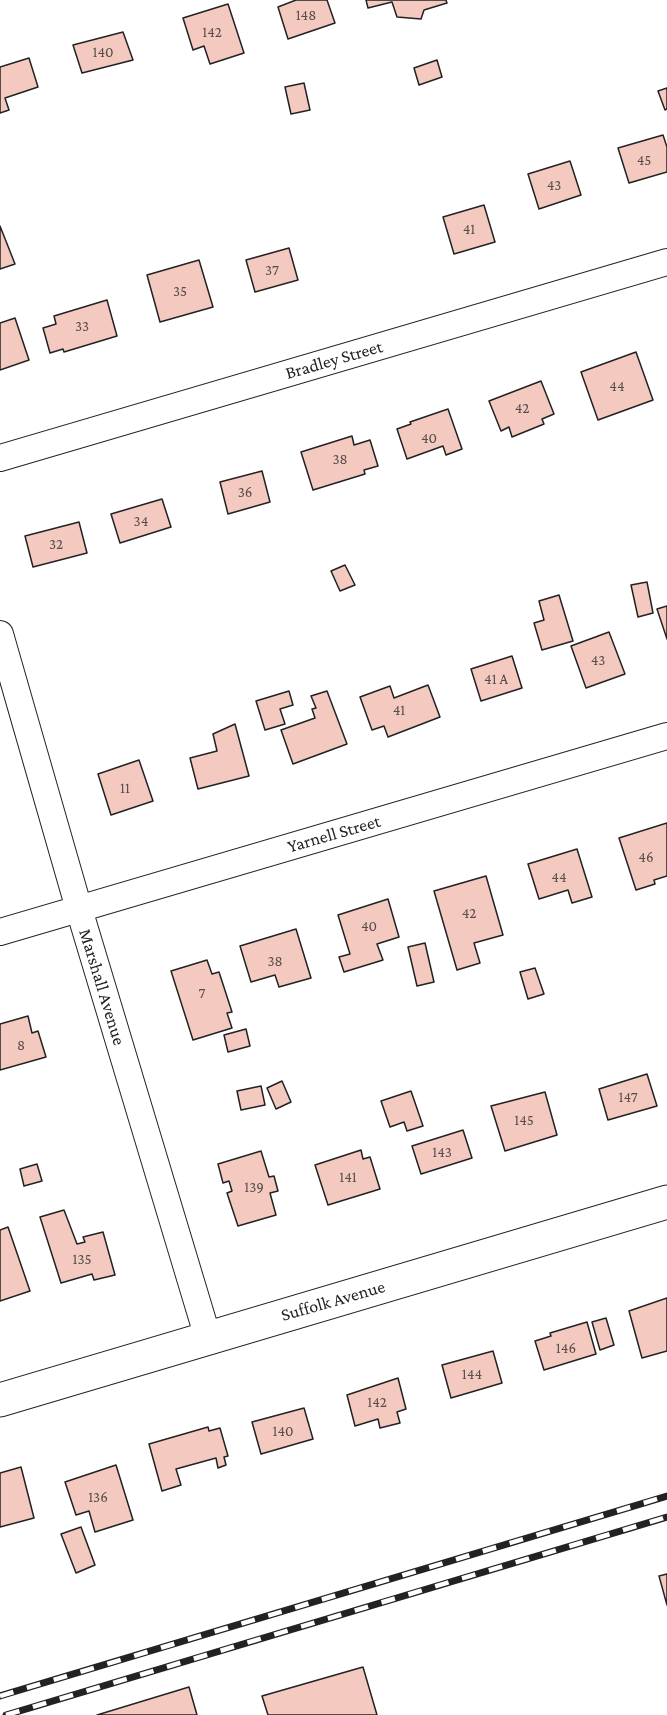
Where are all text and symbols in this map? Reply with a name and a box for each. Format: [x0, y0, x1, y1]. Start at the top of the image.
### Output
house number: 148 [296, 6, 316, 24]
house number: 142 [202, 23, 222, 41]
house number: 140 [92, 43, 114, 61]
house number: 45 [637, 151, 651, 169]
house number: 43 [547, 176, 561, 194]
house number: 41 [463, 220, 475, 238]
house number: 37 [265, 261, 279, 279]
house number: 35 [173, 282, 187, 300]
house number: 33 [75, 317, 89, 335]
street label: Bradley Street [283, 336, 385, 384]
house number: 44 [609, 377, 625, 395]
house number: 42 [515, 399, 529, 417]
house number: 40 [421, 429, 437, 447]
house number: 38 [332, 450, 348, 468]
house number: 36 [238, 483, 252, 501]
house number: 34 [134, 512, 148, 530]
house number: 32 [49, 535, 63, 553]
house number: 43 [591, 651, 605, 669]
house number: 41 A [484, 670, 508, 688]
house number: 41 [393, 701, 405, 719]
house number: 11 [120, 779, 130, 797]
street label: Yarnell Street [285, 810, 383, 858]
house number: 46 [638, 848, 654, 866]
house number: 44 [551, 868, 567, 886]
house number: 42 [462, 904, 476, 922]
house number: 40 [361, 917, 377, 935]
street label: Marshall Avenue [74, 926, 130, 1048]
house number: 38 [267, 952, 283, 970]
house number: 7 [199, 984, 205, 1002]
house number: 8 [17, 1036, 25, 1054]
house number: 147 [618, 1088, 638, 1106]
house number: 145 [514, 1111, 534, 1129]
house number: 143 [432, 1143, 452, 1161]
house number: 141 [339, 1168, 357, 1186]
house number: 139 [244, 1178, 264, 1196]
house number: 135 [72, 1250, 92, 1268]
street label: Suffolk Avenue [279, 1276, 387, 1326]
house number: 146 [556, 1339, 576, 1357]
house number: 144 [462, 1365, 482, 1383]
house number: 142 [367, 1393, 387, 1411]
house number: 140 [272, 1422, 294, 1440]
house number: 136 [88, 1488, 108, 1506]

